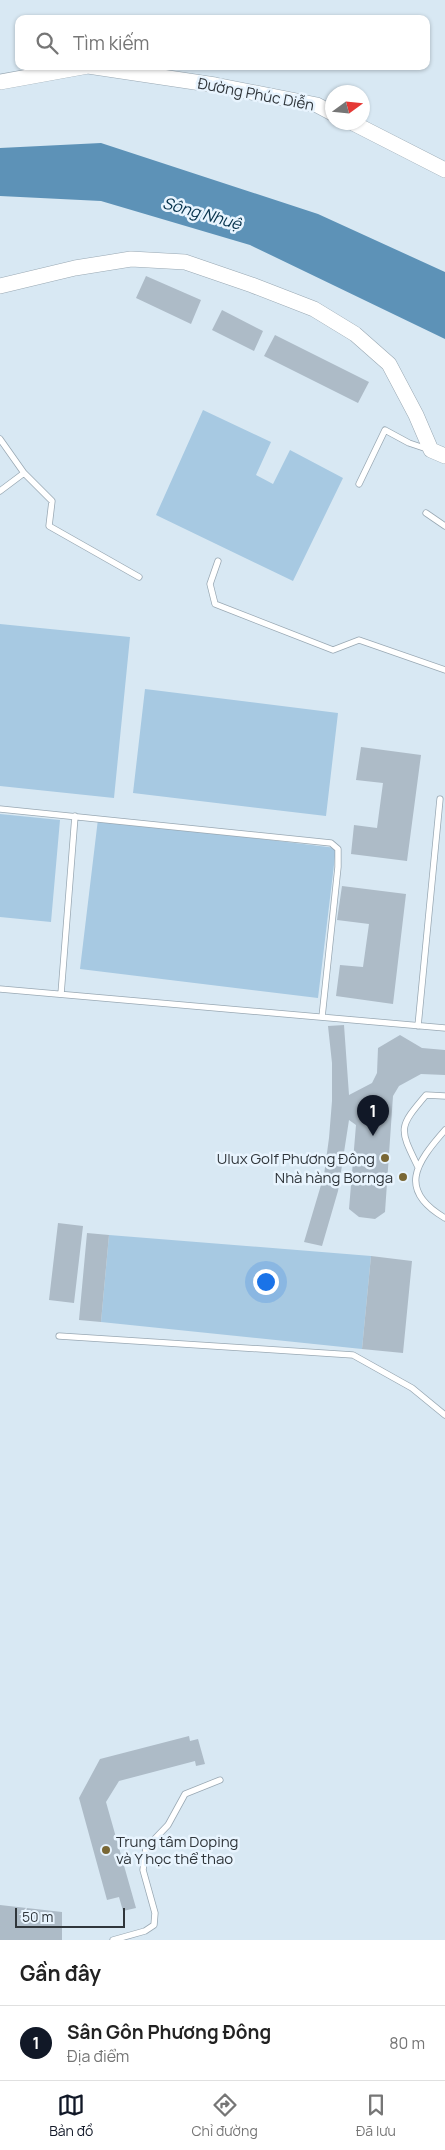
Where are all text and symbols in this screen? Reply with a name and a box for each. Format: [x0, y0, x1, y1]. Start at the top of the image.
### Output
search box [15, 15, 430, 70]
icon: search [33, 29, 61, 57]
text: Tìm kiếm [73, 30, 149, 56]
street label: Đường Phúc Diễn [196, 72, 316, 116]
north arrow [325, 85, 370, 130]
water label: Sông Nhuệ [160, 191, 245, 235]
pin: 1 [357, 1095, 389, 1136]
place label: Ulux Golf Phương Đông [217, 1148, 375, 1169]
marker: Ulux Golf Phương Đông [379, 1152, 391, 1164]
place label: Nhà hàng Bornga [275, 1167, 393, 1188]
marker: Nhà hàng Bornga [397, 1171, 409, 1183]
your location [253, 1269, 279, 1295]
place label: Trung tâm Doping và Y học thể thao [116, 1831, 238, 1869]
marker: Trung tâm Doping và Y học thể thao [100, 1844, 112, 1856]
scale bar [15, 1905, 125, 1928]
text: 50 m [22, 1907, 53, 1926]
text: Gần đây [20, 1959, 101, 1987]
text: Sân Gôn Phương Đông [67, 2019, 271, 2045]
text: 1 [32, 2032, 40, 2054]
text: 80 m [389, 2032, 425, 2054]
text: Địa điểm [67, 2045, 129, 2067]
tab: Bản đồ [49, 2091, 93, 2140]
tab: Chỉ đường [192, 2091, 258, 2140]
tab: Đã lưu [356, 2091, 396, 2140]

